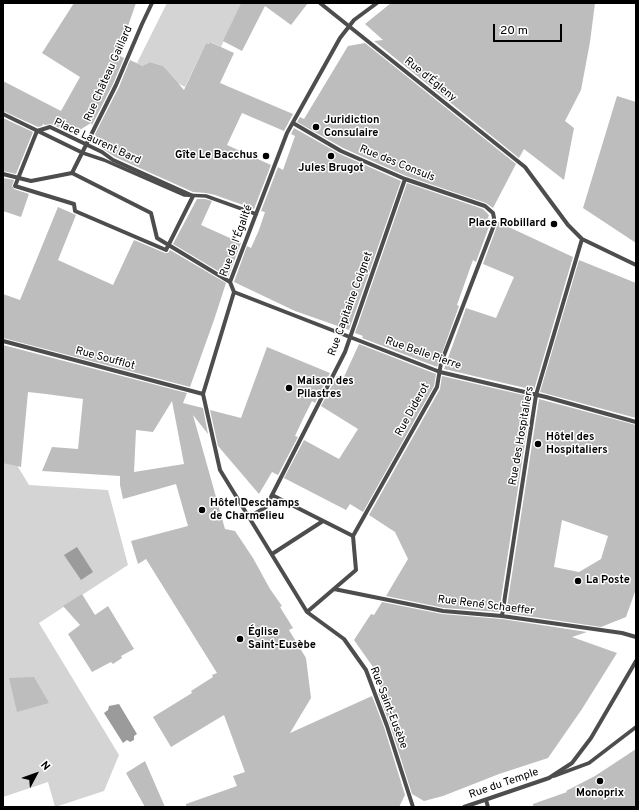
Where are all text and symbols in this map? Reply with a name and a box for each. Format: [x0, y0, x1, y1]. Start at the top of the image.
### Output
scale bar [495, 16, 564, 42]
text: 20 m [500, 23, 528, 39]
street label: Rue Château Gaillard [82, 24, 136, 124]
street label: Rue d'Égleny [401, 55, 459, 105]
place label: Juridiction Consulaire [324, 114, 380, 140]
street label: Place Laurent Bard [51, 116, 143, 168]
marker: Juridiction Consulaire [311, 122, 321, 132]
street label: Rue des Consuls [357, 143, 437, 185]
place label: Gîte Le Bacchus [175, 149, 258, 163]
marker: Gîte Le Bacchus [261, 151, 271, 161]
marker: Jules Brugot [326, 151, 336, 161]
place label: Jules Brugot [298, 162, 364, 176]
street label: Rue de l'Égalité [218, 203, 256, 279]
place label: Place Robillard [469, 217, 546, 231]
marker: Place Robillard [549, 219, 559, 229]
street label: Rue Capitaine Coignet [326, 250, 376, 358]
street label: Rue Belle Pierre [383, 335, 463, 373]
street label: Rue Soufflot [74, 345, 136, 373]
place label: Maison des Pilastres [297, 375, 354, 401]
street label: Rue Diderot [393, 381, 433, 439]
marker: Maison des Pilastres [284, 383, 294, 393]
street label: Rue des Hospitaliers [507, 385, 537, 487]
place label: Hôtel des Hospitaliers [546, 431, 608, 457]
marker: Hôtel des Hospitaliers [533, 439, 543, 449]
place label: Hôtel Deschamps de Charmelieu [210, 497, 300, 523]
marker: Hôtel Deschamps de Charmelieu [197, 505, 207, 515]
place label: La Poste [586, 574, 630, 588]
marker: La Poste [573, 576, 583, 586]
street label: Rue René Schaeffer [437, 594, 535, 618]
place label: Église Saint-Eusèbe [248, 626, 316, 652]
marker: Église Saint-Eusèbe [235, 634, 245, 644]
street label: Rue Saint-Eusèbe [366, 665, 410, 751]
north arrow [16, 754, 56, 794]
text: N [37, 759, 53, 774]
street label: Rue du Temple [467, 766, 541, 802]
marker: Monoprix [595, 776, 605, 786]
place label: Monoprix [576, 787, 624, 801]

